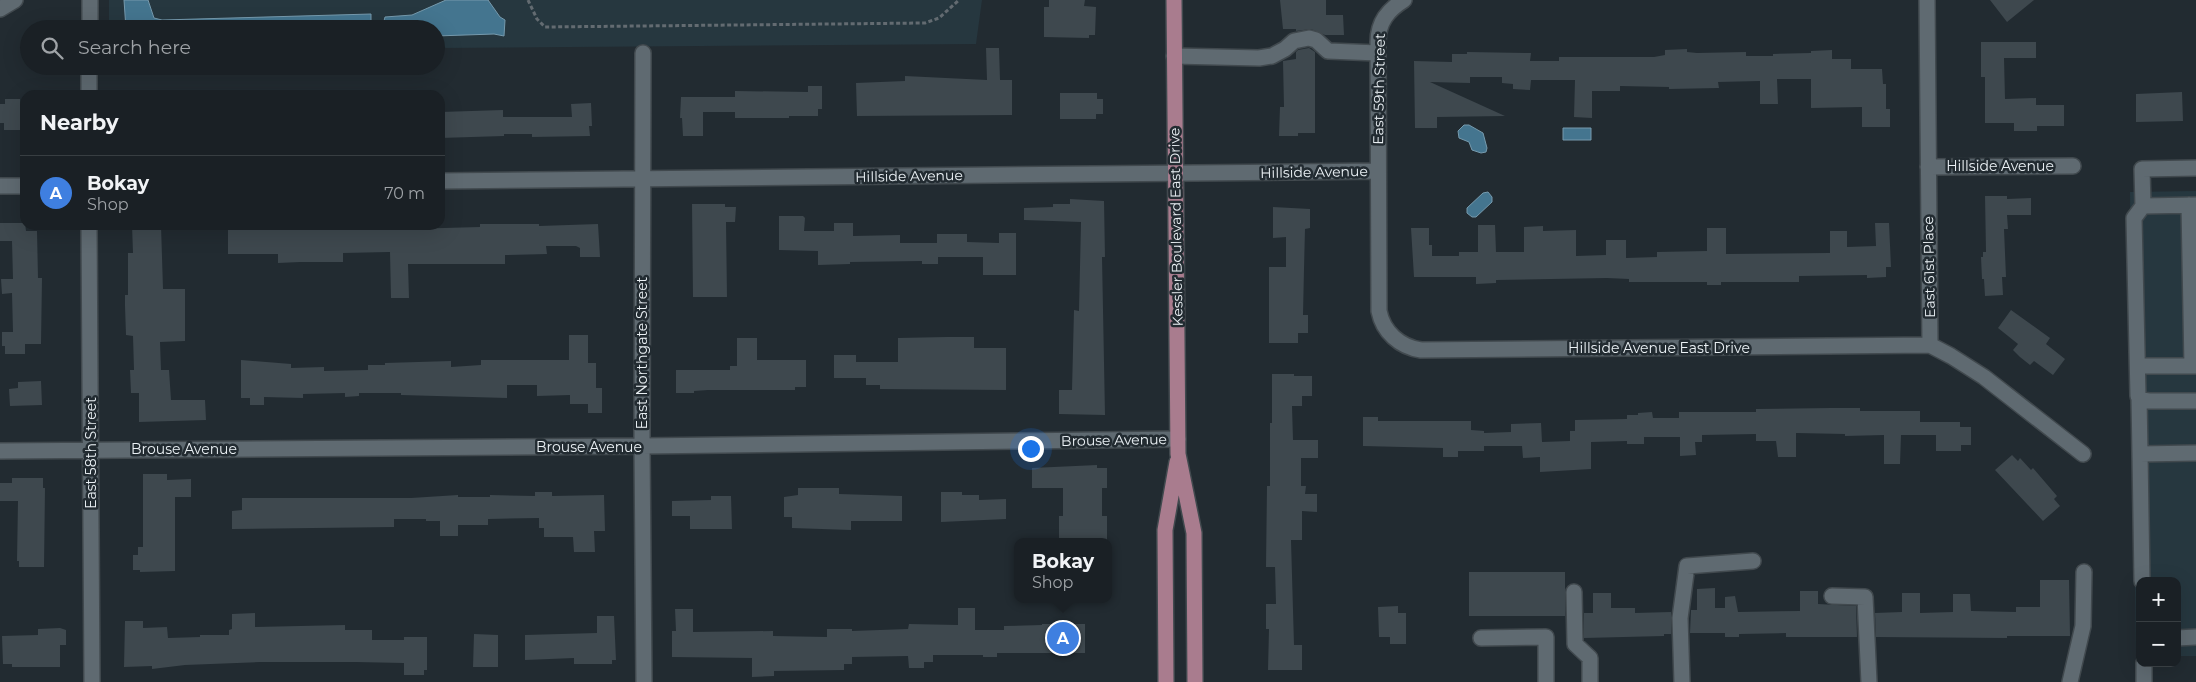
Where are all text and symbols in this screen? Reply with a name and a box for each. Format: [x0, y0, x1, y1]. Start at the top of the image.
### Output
search box [20, 20, 445, 75]
street label: East 59th Street [1369, 33, 1389, 145]
icon: search [38, 34, 66, 62]
text: Search here [78, 36, 191, 59]
text: Nearby [40, 110, 119, 135]
street label: Kessler Boulevard East Drive [1165, 128, 1187, 326]
street label: Hillside Avenue [1946, 157, 2054, 175]
street label: Hillside Avenue [1260, 162, 1368, 182]
street label: Hillside Avenue [855, 166, 963, 186]
text: Bokay [87, 172, 149, 195]
text: A [50, 184, 62, 203]
text: 70 m [384, 184, 425, 203]
text: Shop [87, 195, 129, 214]
street label: East 61st Place [1919, 216, 1939, 318]
street label: East Northgate Street [633, 276, 651, 429]
street label: Hillside Avenue East Drive [1568, 339, 1750, 357]
street label: East 58th Street [82, 397, 100, 509]
street label: Brouse Avenue [1061, 430, 1167, 450]
your location [1018, 436, 1044, 462]
street label: Brouse Avenue [536, 438, 642, 456]
street label: Brouse Avenue [131, 440, 237, 458]
popup [1014, 538, 1112, 603]
text: Bokay [1032, 550, 1094, 573]
text: Shop [1032, 573, 1073, 592]
map controls [2136, 577, 2181, 667]
button: + [2136, 577, 2181, 622]
pin: A [1047, 619, 1079, 657]
button: − [2136, 622, 2181, 667]

